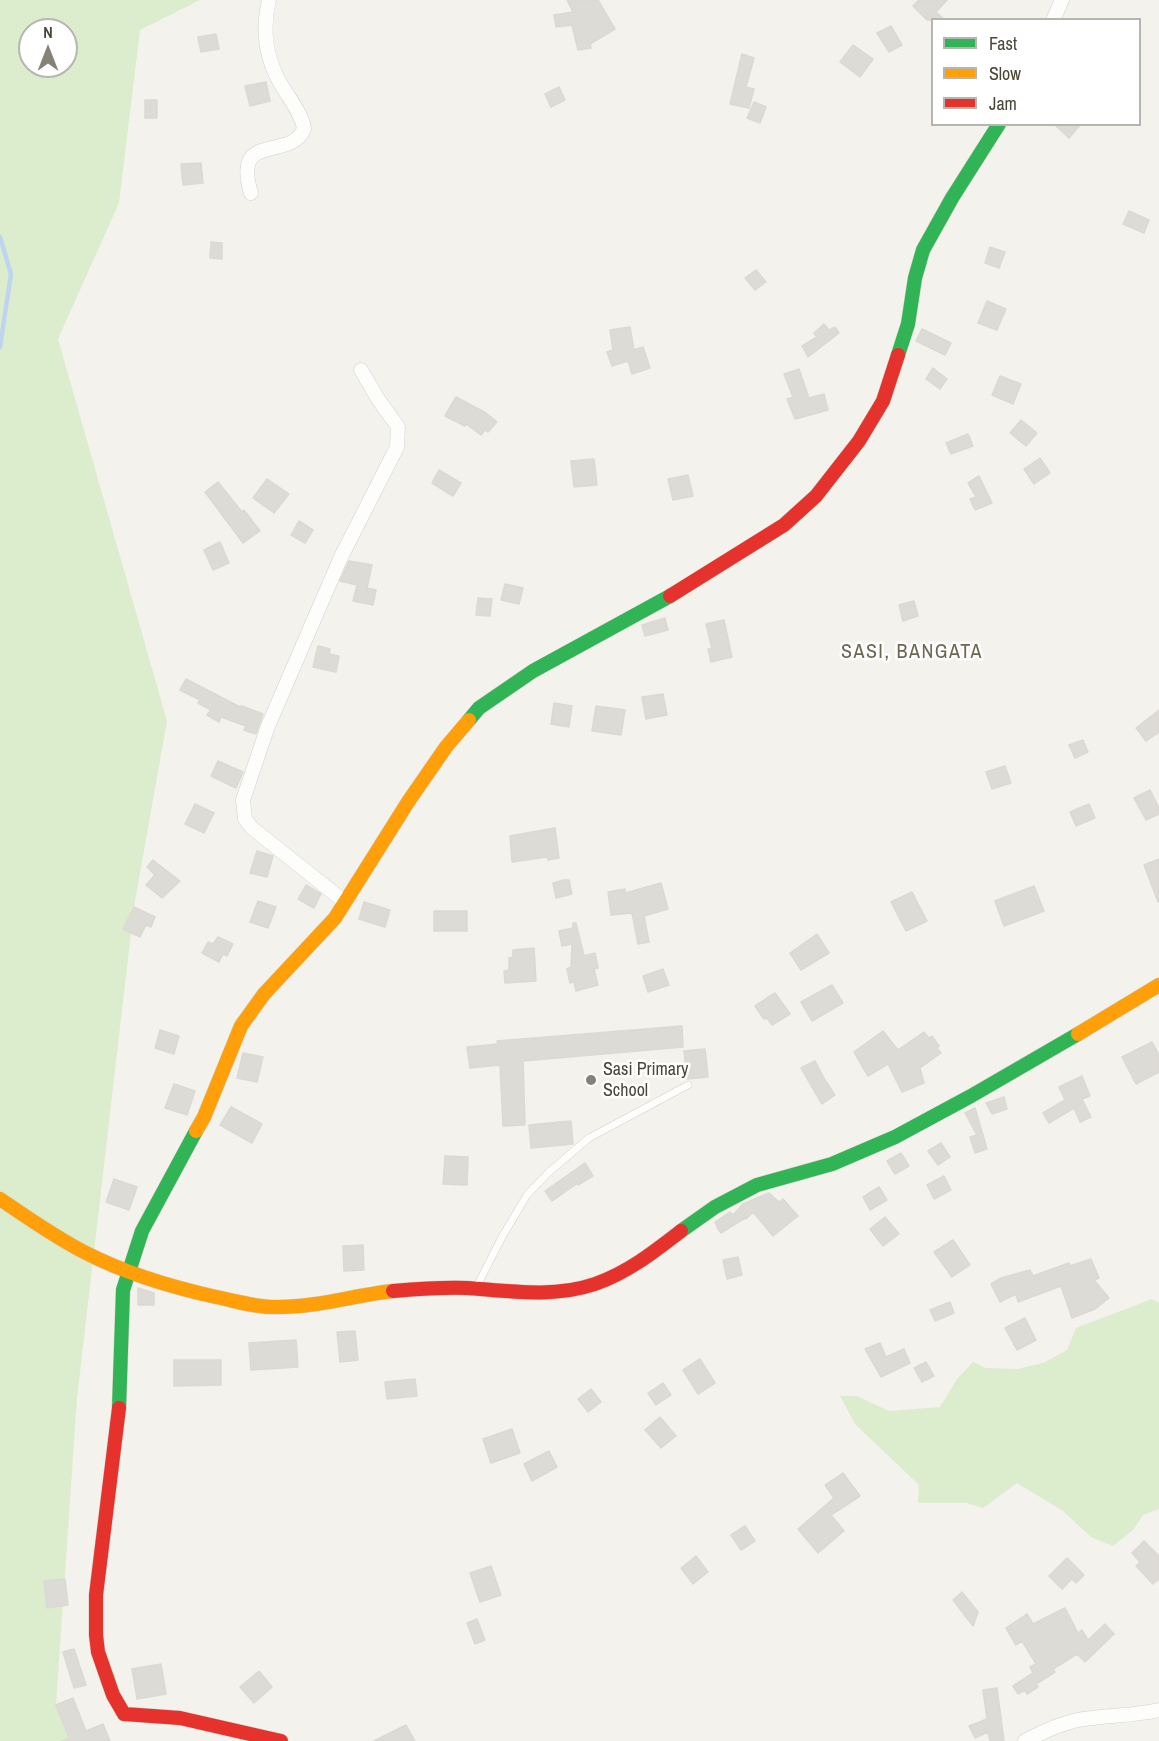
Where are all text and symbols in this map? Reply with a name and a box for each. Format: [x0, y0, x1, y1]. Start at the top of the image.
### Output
north arrow [18, 18, 78, 78]
legend [931, 18, 1141, 126]
text: N [43, 21, 53, 43]
text: Fast [989, 31, 1017, 56]
text: Slow [989, 61, 1021, 86]
text: Jam [989, 91, 1017, 116]
district label: SASI, BANGATA [841, 641, 983, 665]
place label: Sasi Primary School [603, 1059, 688, 1102]
marker: Sasi Primary School [584, 1073, 598, 1087]

